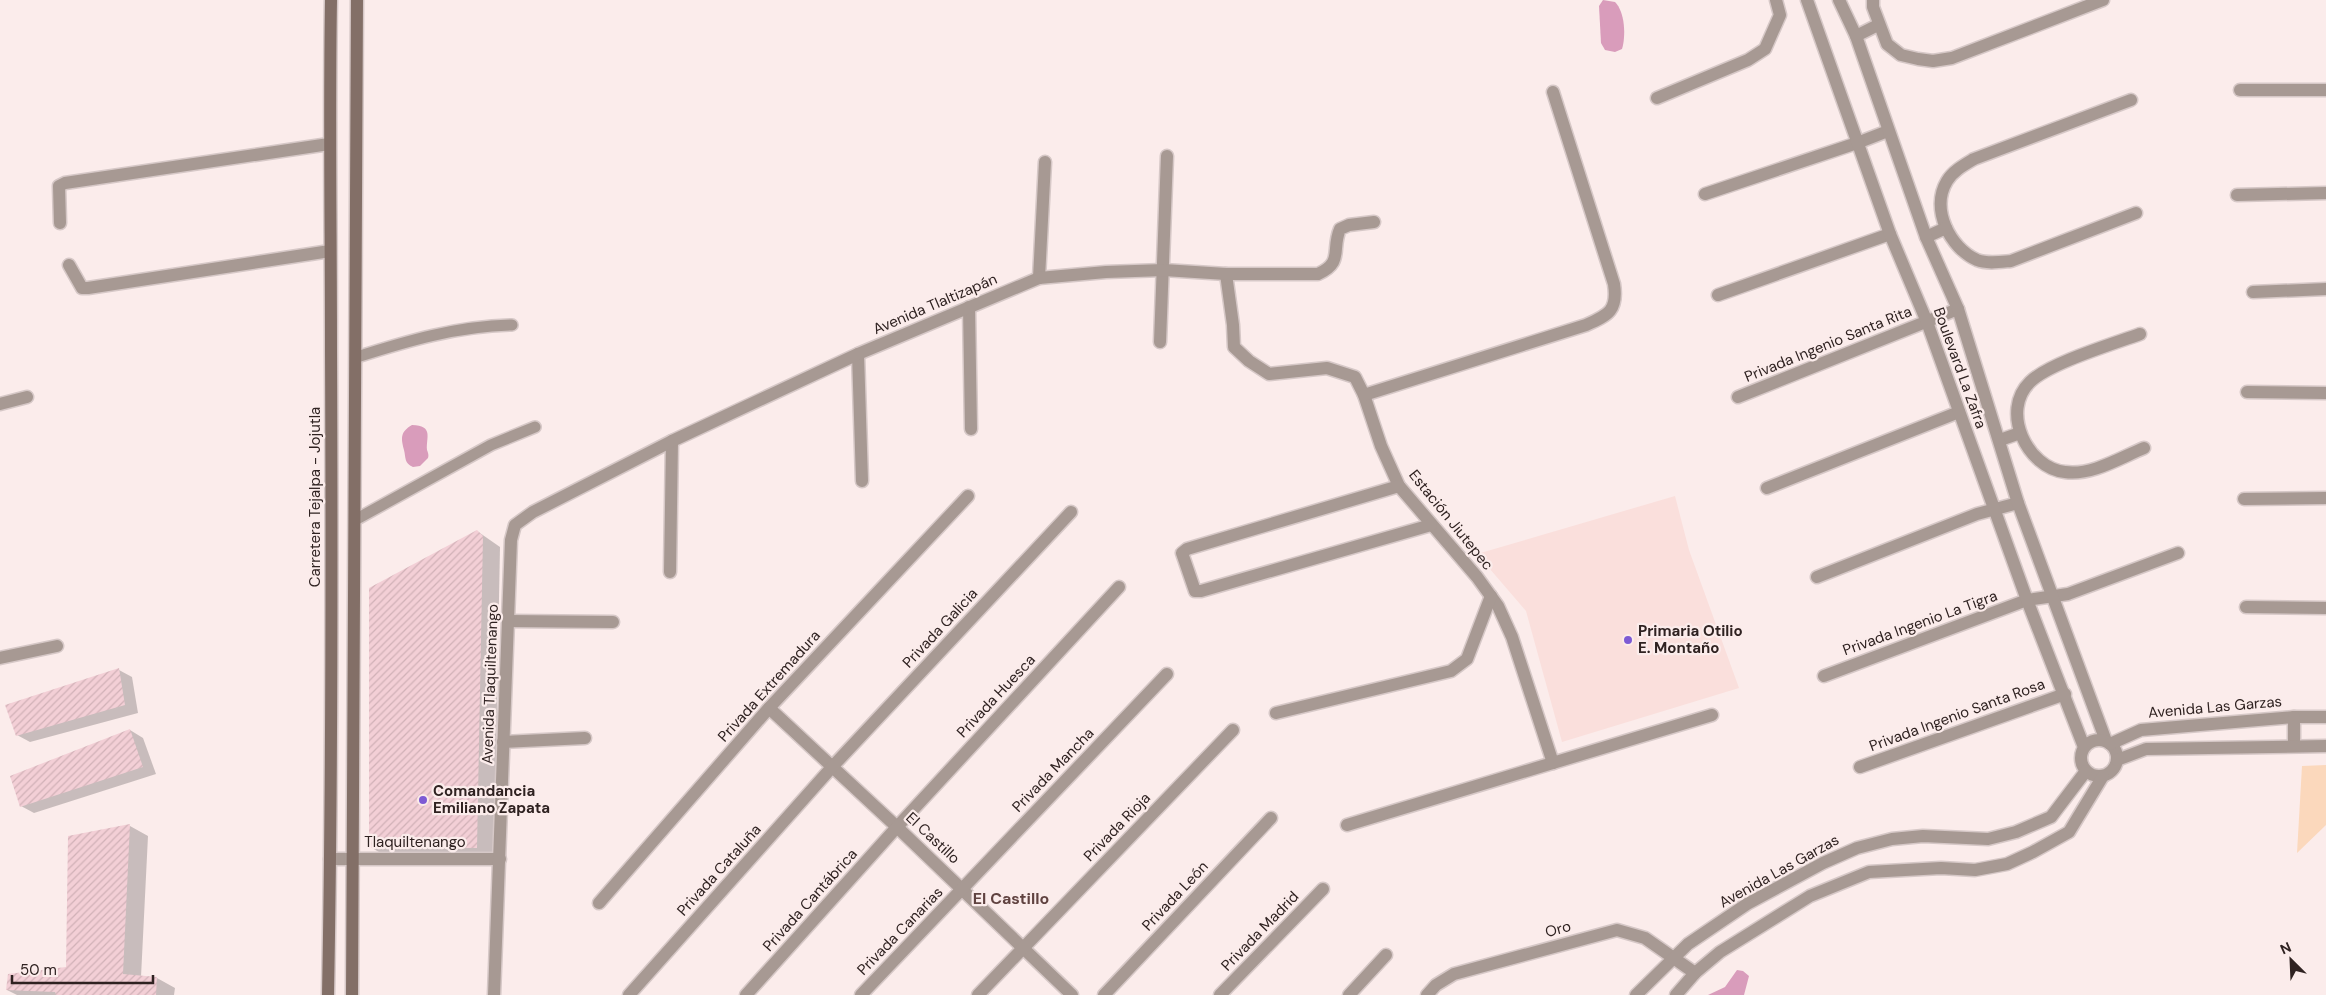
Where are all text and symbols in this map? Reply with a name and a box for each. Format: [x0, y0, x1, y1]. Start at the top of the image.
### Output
street label: Avenida Tlaltizapán [870, 269, 1000, 339]
street label: Privada Ingenio Santa Rita [1741, 301, 1915, 387]
street label: Boulevard La Zafra [1929, 305, 1991, 431]
street label: Carretera Tejalpa - Jojutla [305, 407, 325, 587]
street label: Estación Jiutepec [1404, 466, 1498, 574]
street label: Privada Galicia [898, 584, 982, 672]
street label: Privada Ingenio La Tigra [1840, 586, 2000, 660]
street label: Avenida Tlaquiltenango [477, 603, 503, 765]
place label: Primaria Otilio E. Montaño [1638, 621, 1743, 658]
street label: Privada Extremadura [713, 626, 825, 746]
marker: Primaria Otilio E. Montaño [1622, 634, 1634, 646]
street label: Privada Huesca [952, 650, 1040, 742]
street label: Privada Ingenio Santa Rosa [1866, 674, 2048, 756]
street label: Avenida Las Garzas [2147, 691, 2283, 723]
street label: Privada Mancha [1008, 724, 1098, 816]
place label: Comandancia Emiliano Zapata [433, 781, 550, 818]
street label: Privada Rioja [1079, 788, 1155, 866]
marker: Comandancia Emiliano Zapata [417, 794, 429, 806]
street label: El Castillo [902, 808, 964, 868]
street label: Privada Cataluña [673, 820, 765, 920]
street label: Avenida Las Garzas [1715, 830, 1843, 912]
street label: Tlaquiltenango [364, 832, 466, 852]
street label: Privada Cantábrica [758, 844, 862, 956]
street label: Privada León [1137, 857, 1213, 935]
street label: Privada Canarias [853, 882, 947, 980]
street label: Privada Madrid [1217, 887, 1303, 975]
district label: El Castillo [973, 888, 1049, 909]
street label: Oro [1543, 916, 1573, 942]
north arrow [2266, 935, 2316, 985]
text: N [2277, 938, 2294, 958]
scale bar [12, 952, 154, 984]
text: 50 m [20, 960, 57, 980]

